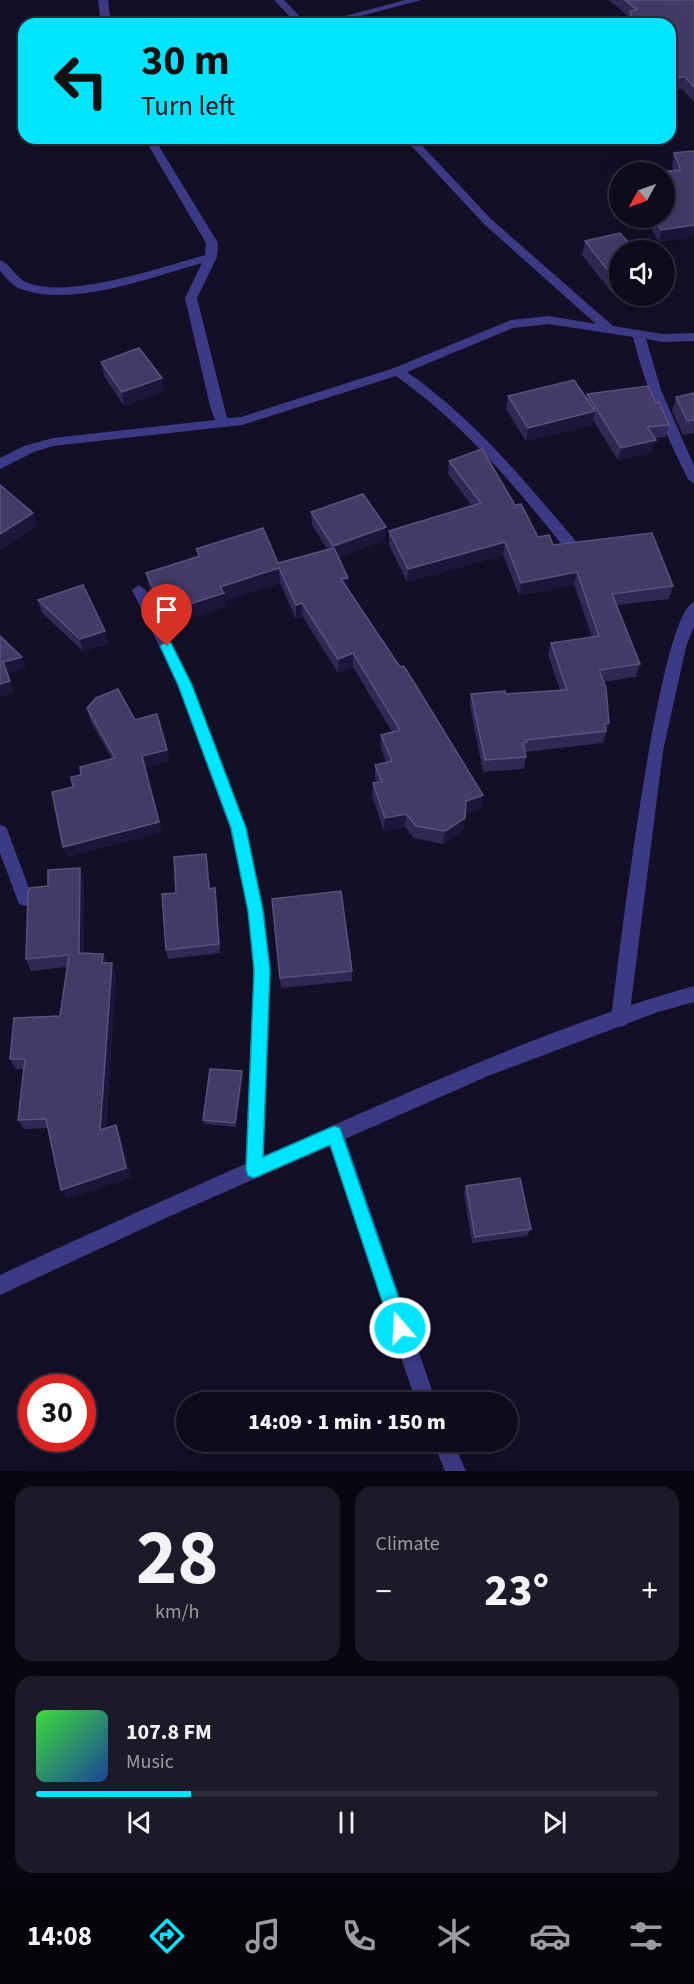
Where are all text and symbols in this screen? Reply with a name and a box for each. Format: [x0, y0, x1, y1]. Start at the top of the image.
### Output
text: 30 m [141, 31, 230, 91]
icon: left [42, 42, 120, 120]
text: Turn left [141, 87, 235, 126]
north arrow [609, 162, 675, 228]
map controls [609, 162, 675, 306]
button: sound [609, 240, 675, 306]
pin [141, 584, 192, 646]
icon: arrive [150, 593, 183, 626]
position arrow [368, 1296, 432, 1360]
speed limit sign: 30 [18, 1374, 96, 1452]
text: 14:09 · 1 min · 150 m [248, 1406, 446, 1438]
text: 28 [136, 1503, 218, 1614]
text: Climate [376, 1530, 440, 1558]
text: 23° [484, 1559, 549, 1623]
text: − [376, 1568, 392, 1615]
text: + [642, 1568, 658, 1615]
text: km/h [155, 1598, 199, 1626]
text: 107.8 FM [126, 1716, 212, 1748]
text: Music [126, 1748, 174, 1776]
icon: previous [123, 1806, 156, 1839]
icon: pause [330, 1806, 363, 1839]
icon: next [538, 1806, 571, 1839]
icon: directions [146, 1915, 188, 1957]
icon: music [242, 1915, 284, 1957]
icon: phone [338, 1915, 380, 1957]
icon: climate [433, 1915, 475, 1957]
icon: car [529, 1915, 571, 1957]
icon: filters [625, 1915, 667, 1957]
text: 14:08 [27, 1917, 92, 1956]

